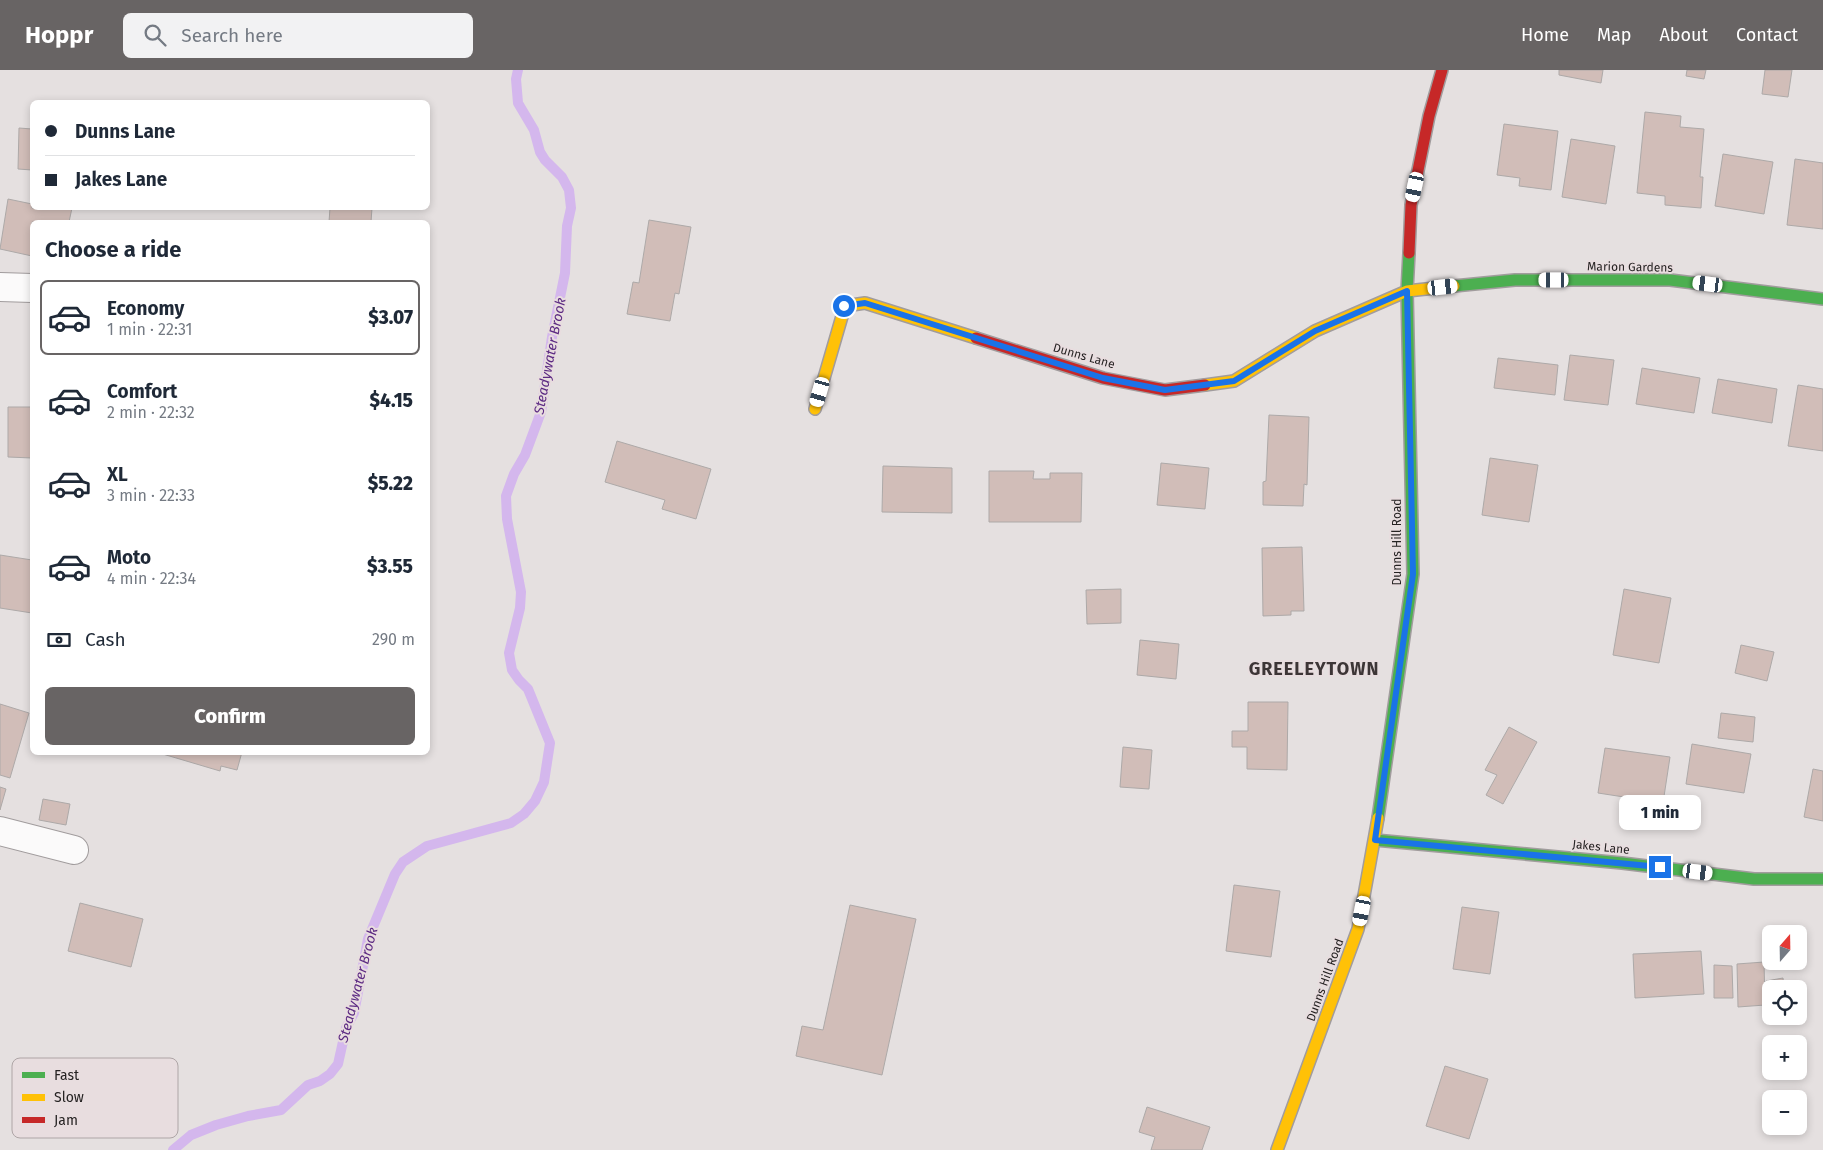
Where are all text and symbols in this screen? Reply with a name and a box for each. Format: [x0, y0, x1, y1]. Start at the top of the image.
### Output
search box [123, 13, 473, 58]
text: Hoppr [25, 21, 93, 49]
icon: search [141, 21, 169, 49]
text: Search here [181, 24, 283, 47]
text: Home [1521, 24, 1569, 46]
text: Map [1597, 24, 1631, 46]
text: About [1659, 24, 1708, 46]
text: Contact [1736, 24, 1798, 46]
text: Dunns Lane [75, 120, 175, 143]
text: Jakes Lane [75, 168, 167, 191]
car [1404, 171, 1425, 203]
text: Choose a ride [45, 236, 181, 263]
street label: Marion Gardens [1587, 259, 1673, 275]
car [1539, 273, 1569, 288]
car [1692, 275, 1723, 293]
car [1427, 278, 1458, 296]
icon: car [47, 295, 92, 340]
route start [833, 295, 855, 317]
water label: Steadywater Brook [530, 296, 570, 417]
text: Economy [107, 297, 184, 320]
text: $3.07 [368, 306, 413, 329]
text: 1 min · 22:31 [107, 320, 192, 339]
street label: Dunns Lane [1052, 341, 1116, 371]
car [808, 376, 831, 408]
icon: car [47, 378, 92, 423]
text: Comfort [107, 380, 177, 403]
text: $4.15 [370, 389, 413, 412]
text: 2 min · 22:32 [107, 403, 195, 422]
icon: car [47, 461, 92, 506]
text: XL [107, 463, 128, 486]
text: $5.22 [368, 472, 413, 495]
text: 3 min · 22:33 [107, 486, 195, 505]
street label: Dunns Hill Road [1390, 499, 1404, 586]
icon: car [47, 544, 92, 589]
text: Moto [107, 546, 151, 569]
text: $3.55 [367, 555, 413, 578]
text: 4 min · 22:34 [107, 569, 196, 588]
icon: cash [45, 626, 73, 654]
text: Cash [85, 628, 126, 651]
text: 290 m [372, 630, 415, 649]
district label: GREELEYTOWN [1249, 658, 1379, 680]
button: Confirm [45, 687, 415, 745]
callout: 1 min [1619, 794, 1701, 830]
text: 1 min [1641, 803, 1679, 822]
street label: Jakes Lane [1572, 837, 1630, 857]
route end [1649, 856, 1671, 878]
car [1682, 863, 1713, 881]
car [1351, 895, 1372, 927]
water label: Steadywater Brook [334, 925, 382, 1045]
north arrow [1762, 925, 1808, 970]
map controls [1762, 925, 1807, 1135]
street label: Dunns Hill Road [1304, 937, 1346, 1023]
button: locate [1762, 980, 1807, 1025]
button: + [1762, 1035, 1807, 1080]
legend [12, 1058, 178, 1138]
text: Fast [54, 1067, 80, 1084]
text: Slow [54, 1089, 84, 1106]
button: − [1762, 1090, 1807, 1135]
text: Jam [54, 1112, 78, 1129]

